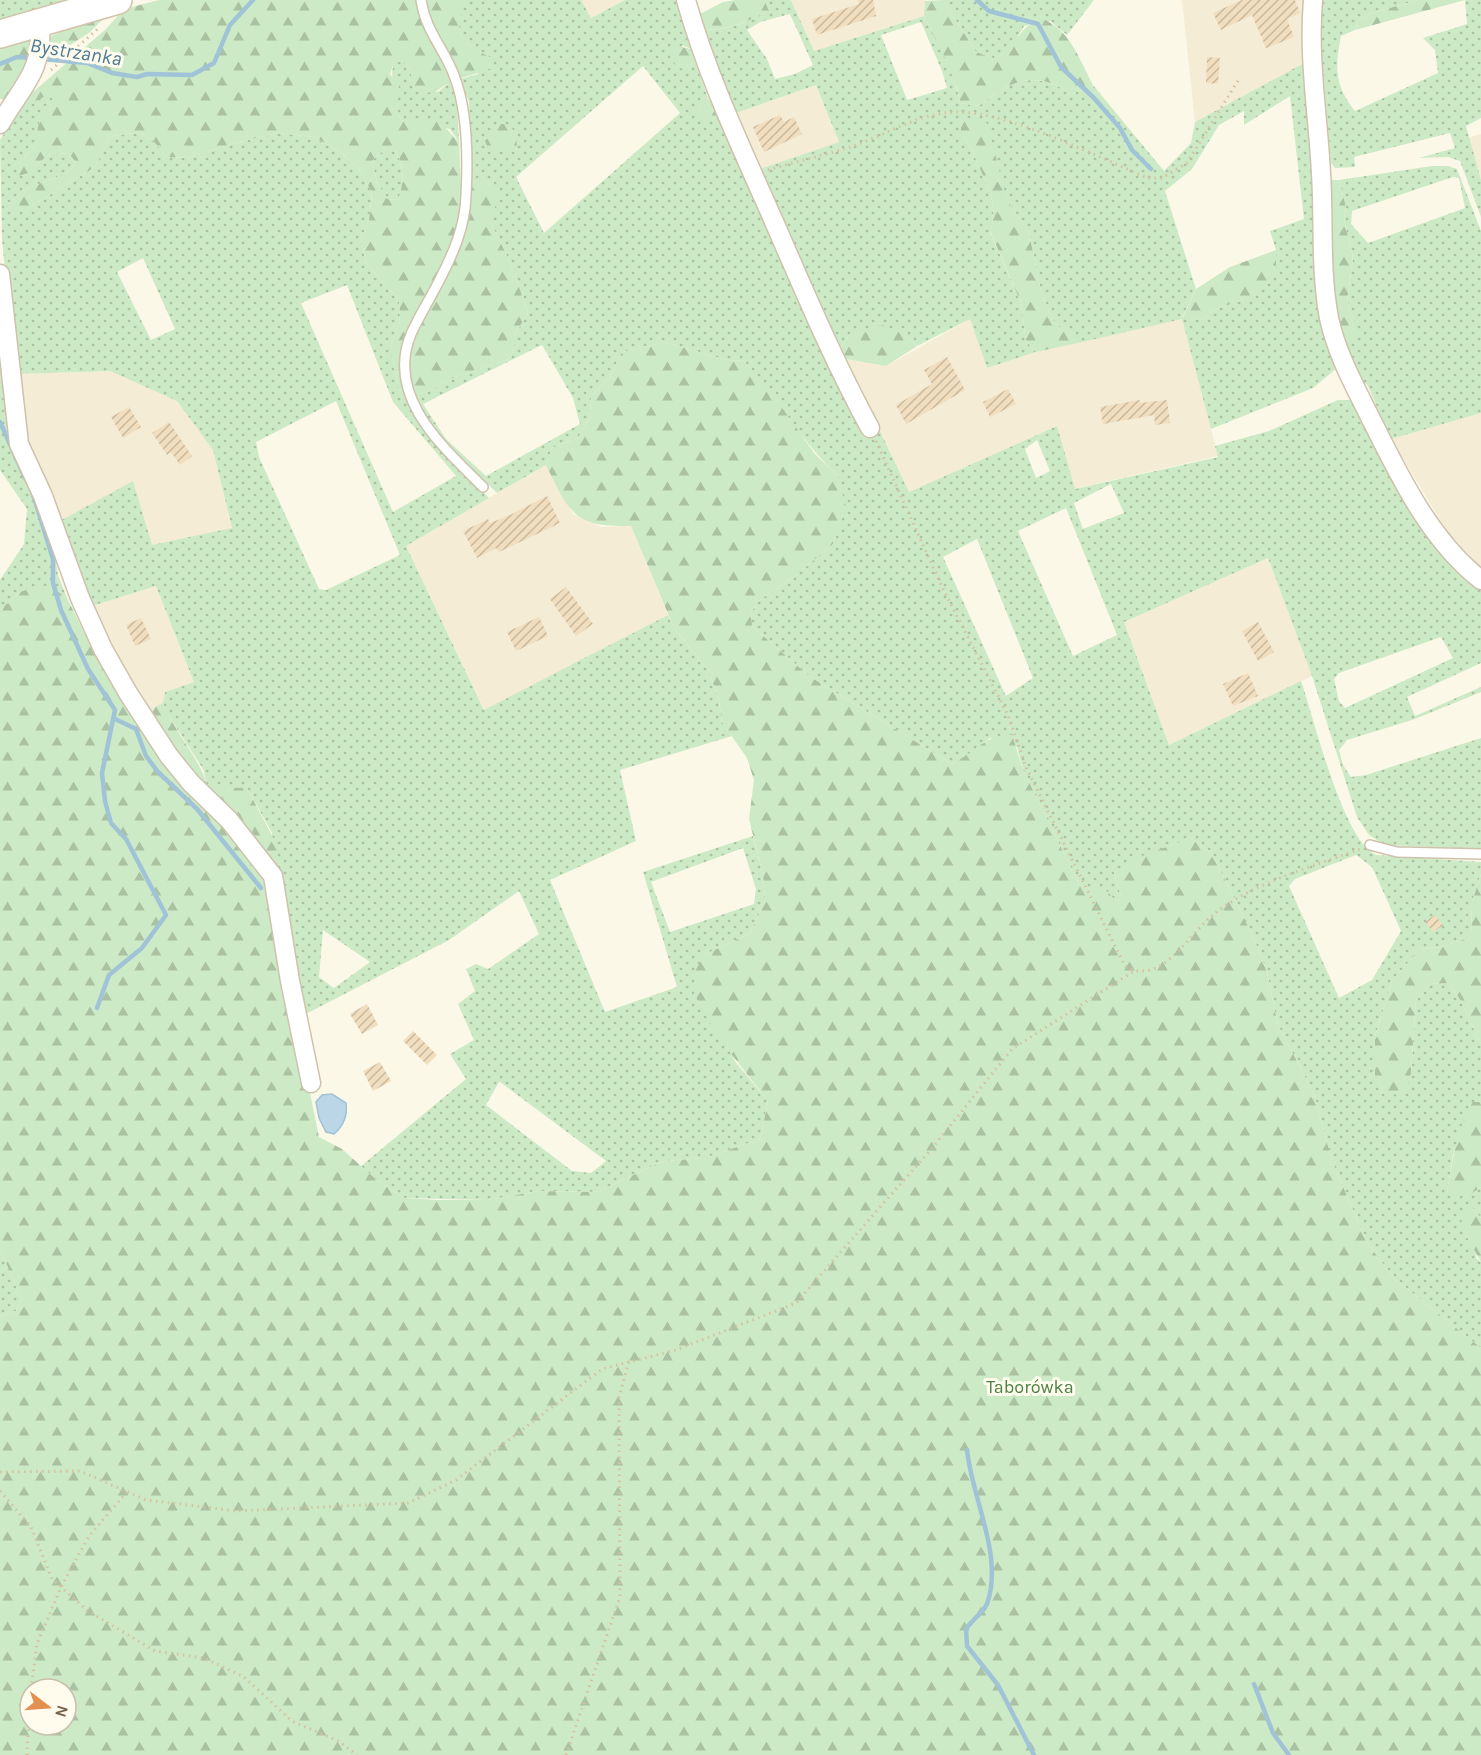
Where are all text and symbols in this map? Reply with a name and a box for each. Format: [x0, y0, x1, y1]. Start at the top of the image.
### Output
water label: Bystrzanka [28, 33, 124, 71]
park label: Taborówka [986, 1376, 1074, 1398]
north arrow [18, 1677, 78, 1737]
text: N [51, 1703, 73, 1720]

